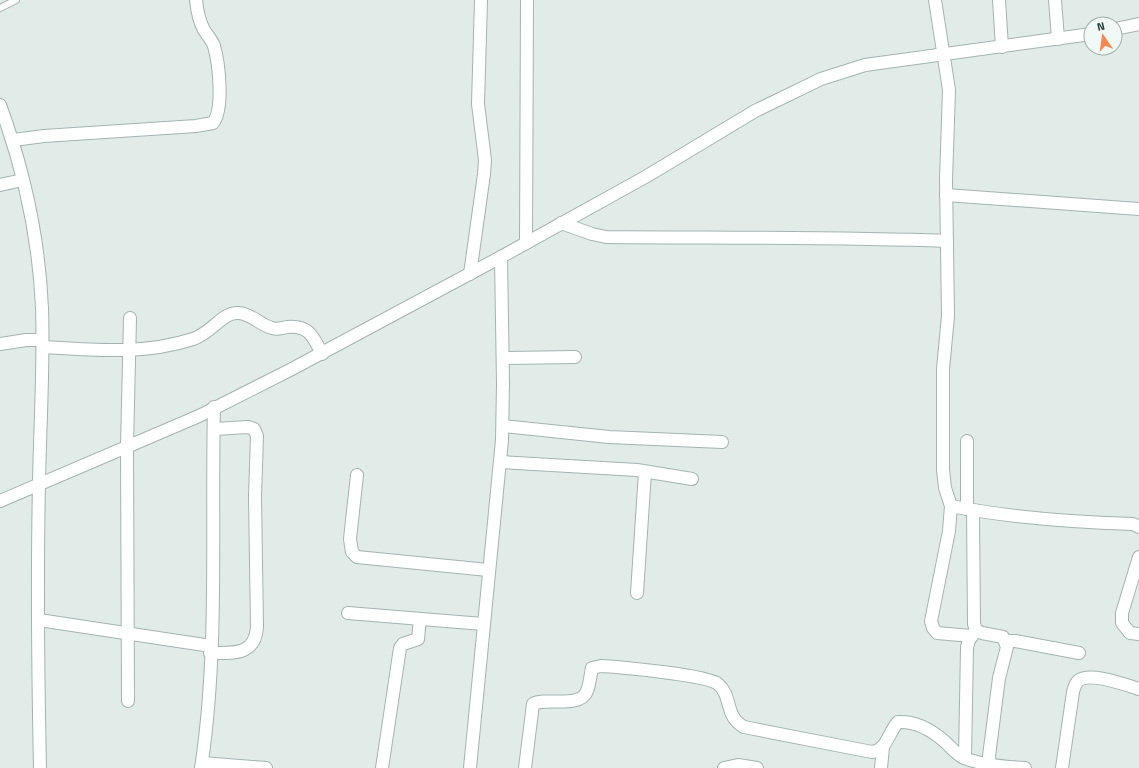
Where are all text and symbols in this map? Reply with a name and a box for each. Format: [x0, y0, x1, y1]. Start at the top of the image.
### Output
north arrow [1083, 16, 1123, 56]
text: N [1095, 18, 1106, 35]

